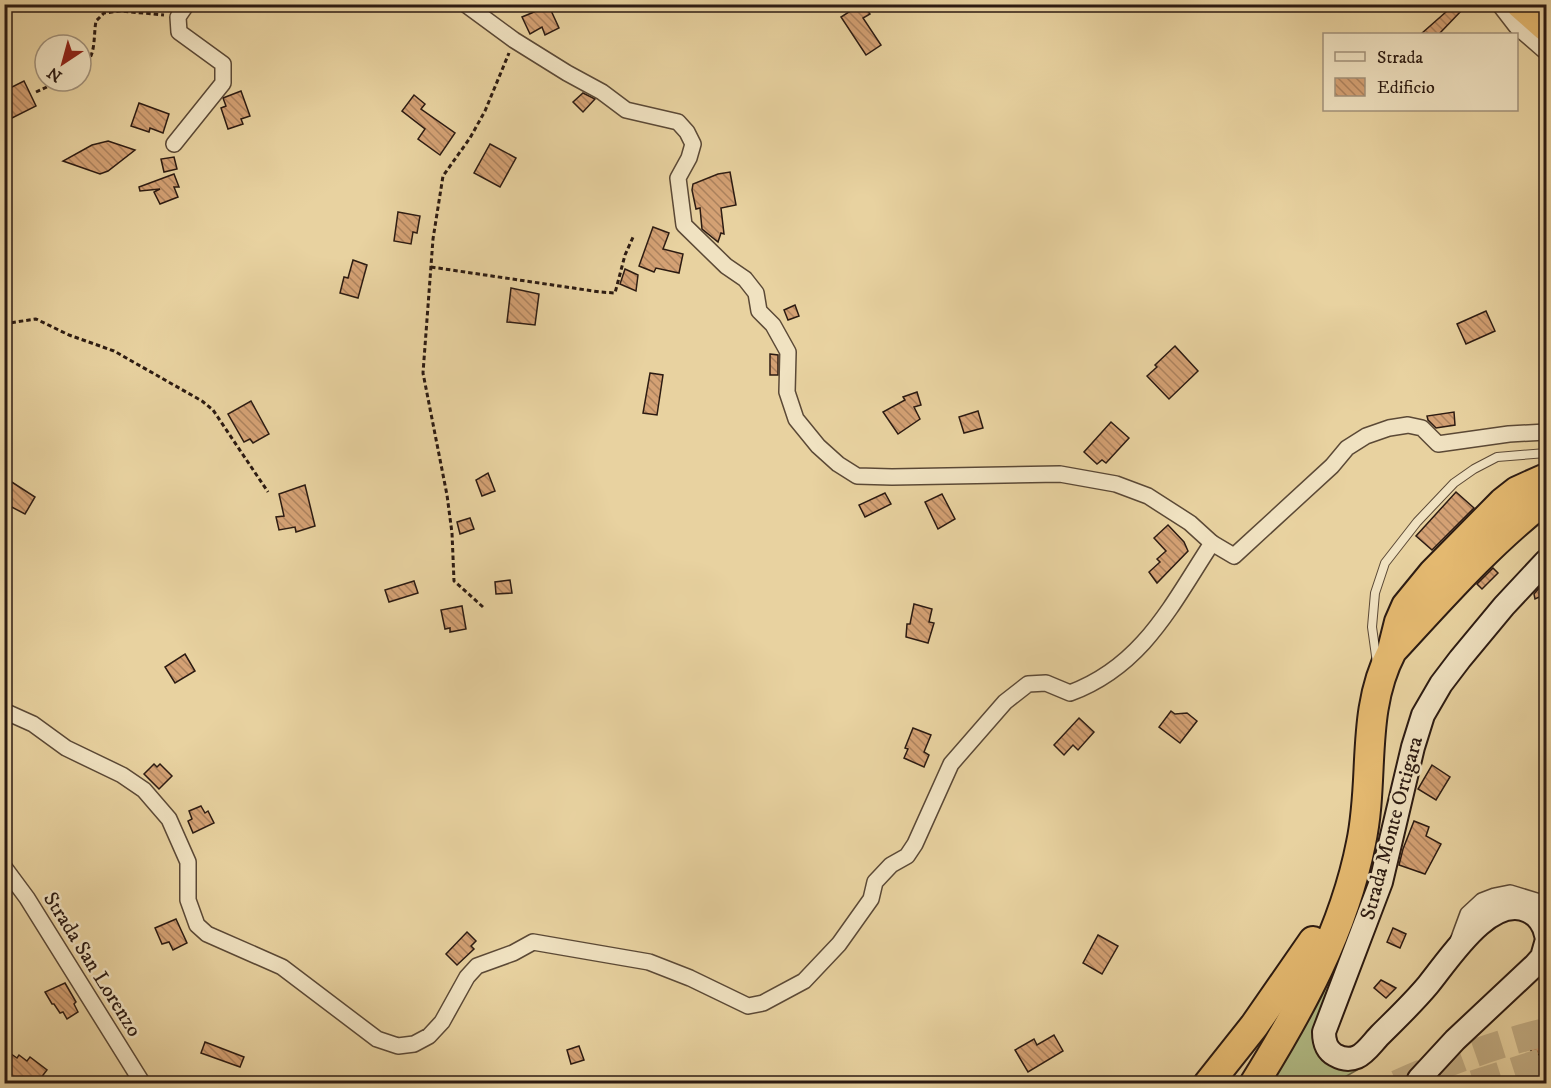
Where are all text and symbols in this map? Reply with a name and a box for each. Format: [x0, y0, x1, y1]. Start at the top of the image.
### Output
north arrow [33, 33, 93, 93]
legend [1323, 33, 1518, 111]
text: Strada [1377, 47, 1424, 69]
text: N [44, 62, 66, 86]
text: Edificio [1377, 77, 1435, 99]
street label: Strada Monte Ortigara [1355, 734, 1429, 923]
street label: Strada San Lorenzo [37, 887, 147, 1042]

